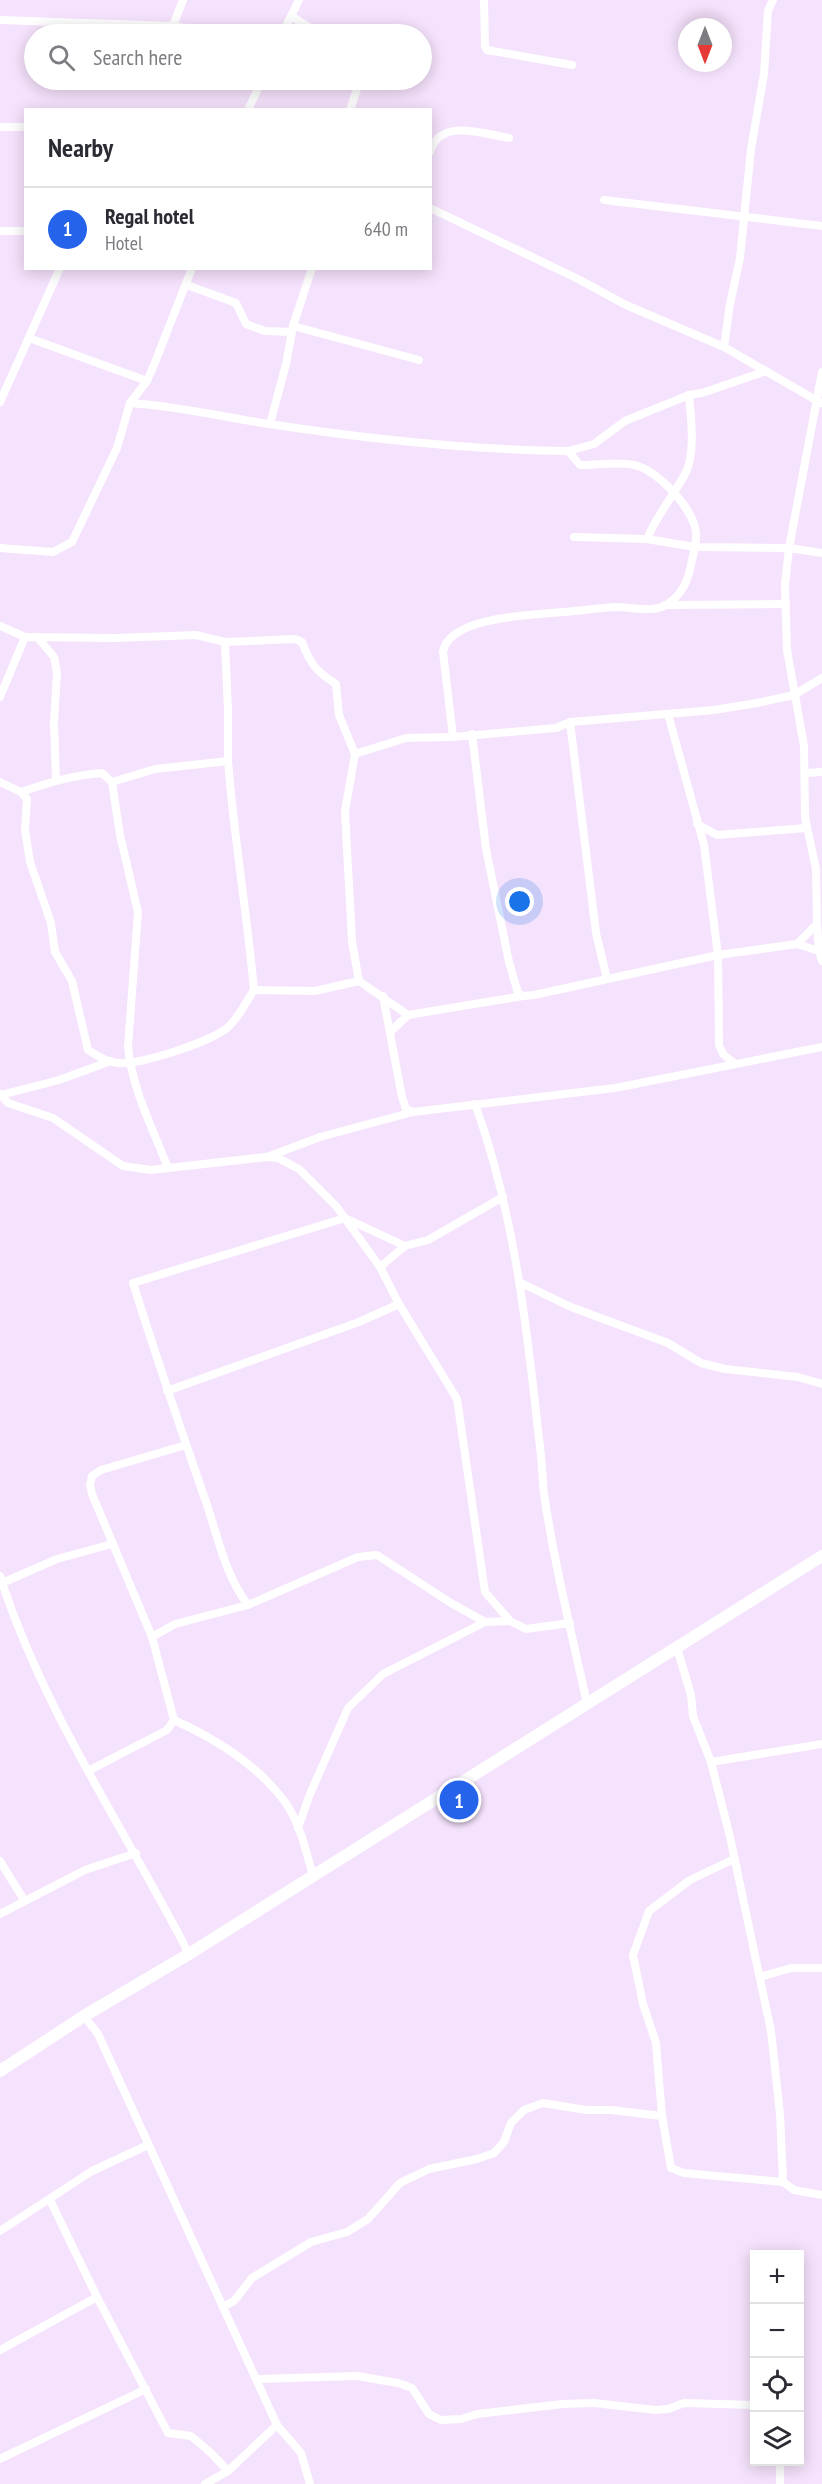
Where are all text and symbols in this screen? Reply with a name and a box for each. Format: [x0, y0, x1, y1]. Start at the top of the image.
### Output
north arrow [678, 18, 732, 72]
search box [24, 24, 432, 90]
icon: search [45, 41, 78, 74]
text: Search here [93, 43, 182, 71]
text: Nearby [48, 131, 113, 164]
text: Regal hotel [105, 202, 194, 230]
text: 1 [63, 216, 72, 242]
text: 640 m [364, 216, 408, 242]
text: Hotel [105, 230, 143, 256]
your location [505, 887, 534, 916]
pin: 1 [440, 1778, 478, 1822]
map controls [750, 2250, 804, 2466]
button: + [750, 2250, 804, 2304]
button: − [750, 2304, 804, 2358]
button: locate [750, 2358, 804, 2412]
button: layers [750, 2412, 804, 2466]

